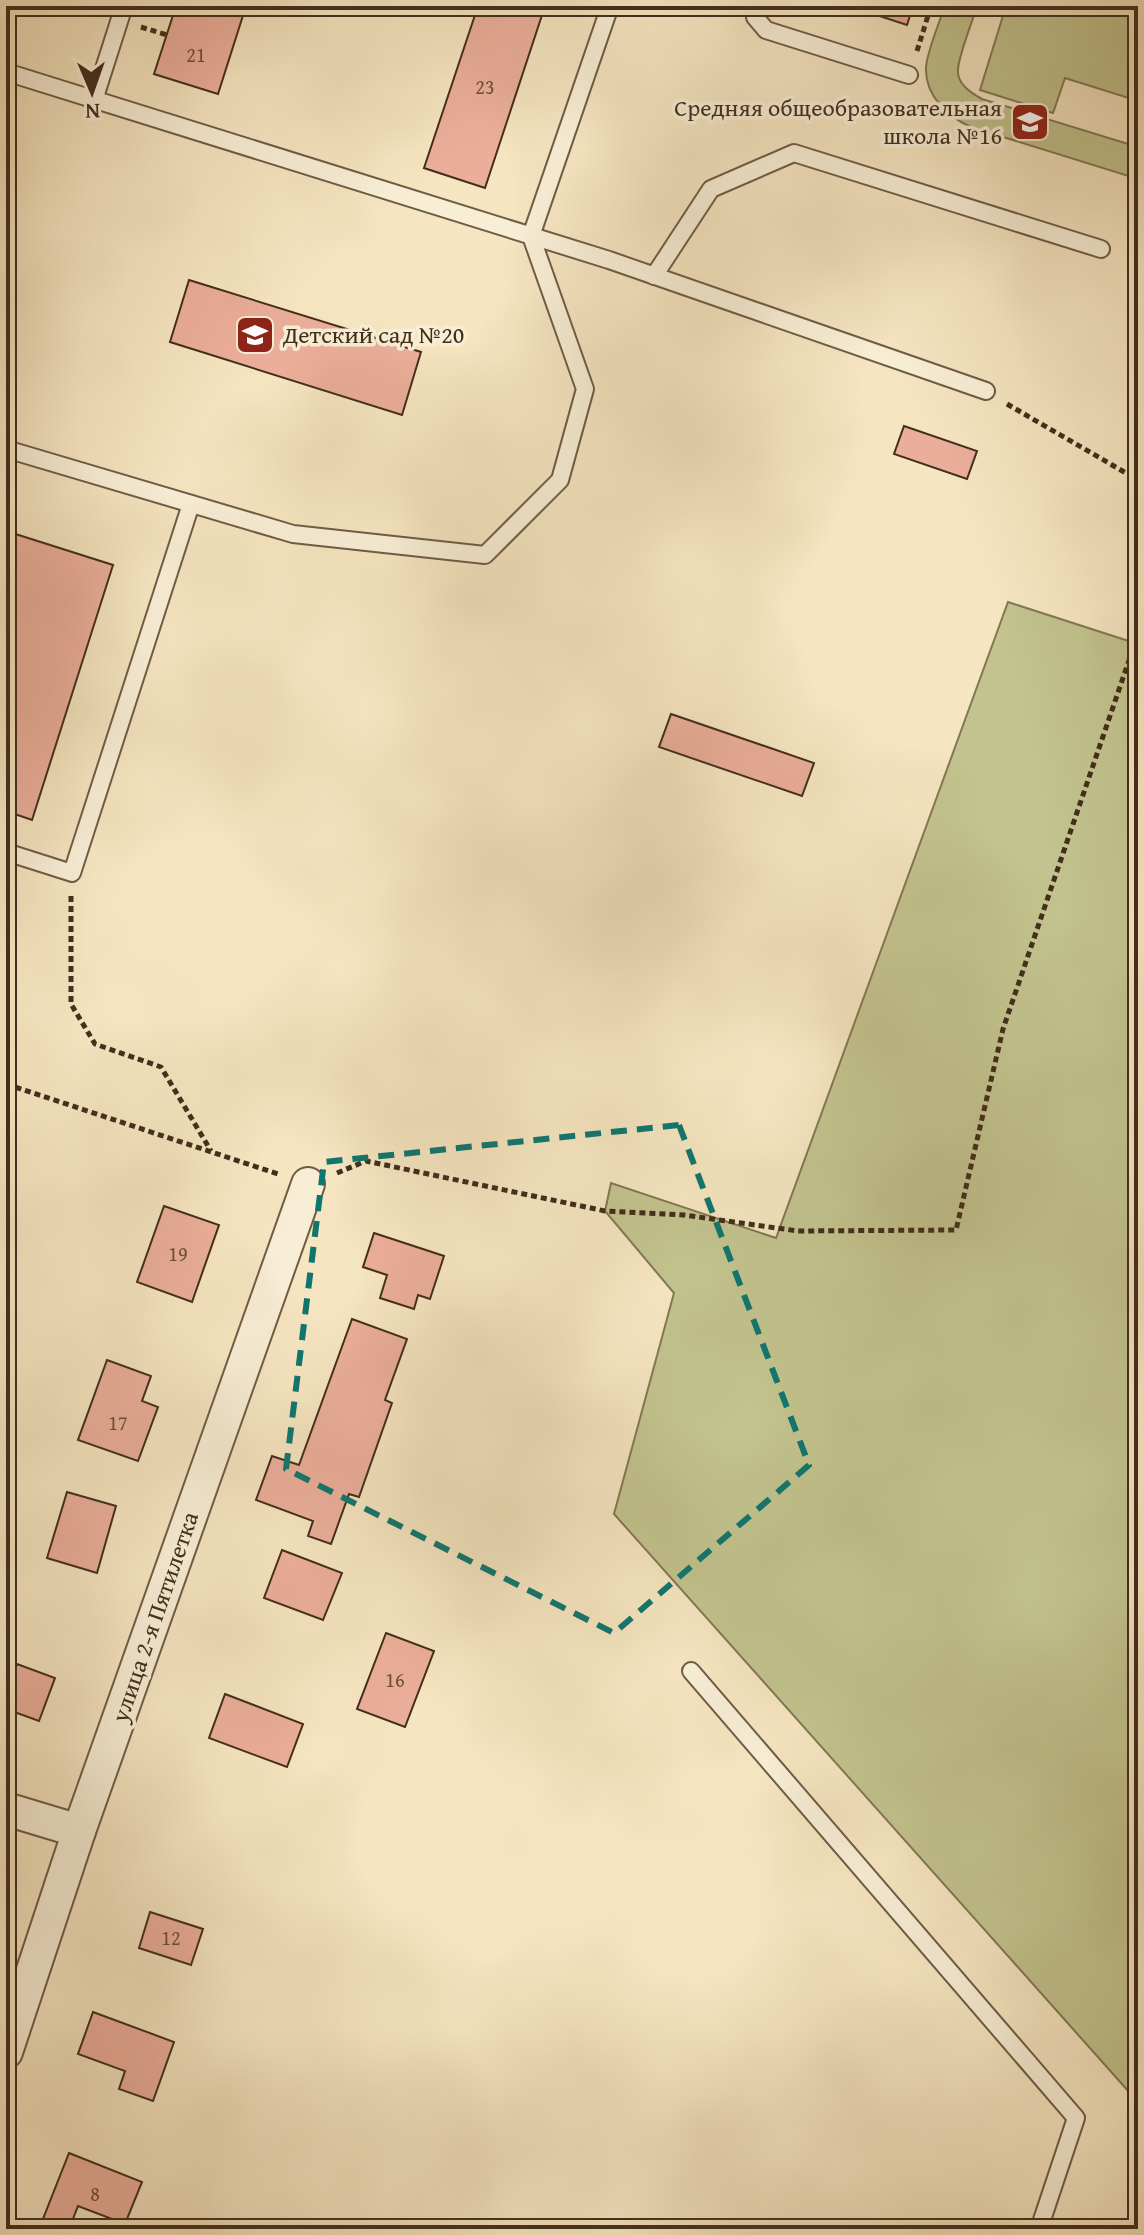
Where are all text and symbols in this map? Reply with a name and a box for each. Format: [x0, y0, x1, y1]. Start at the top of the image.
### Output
house number: 21 [186, 40, 206, 69]
north arrow [52, 52, 132, 132]
house number: 23 [475, 72, 495, 101]
place label: Средняя общеобразовательная школа №16 [674, 90, 1002, 153]
text: N [85, 96, 101, 128]
school or university icon: Средняя общеобразовательная школа №16 [1009, 101, 1051, 143]
school or university icon: Детский сад №20 [234, 314, 276, 356]
place label: Детский сад №20 [282, 317, 464, 352]
house number: 19 [168, 1239, 188, 1268]
house number: 17 [108, 1408, 128, 1437]
street label: улица 2-я Пятилетка [102, 1506, 207, 1728]
house number: 16 [385, 1665, 405, 1694]
house number: 12 [161, 1923, 181, 1952]
house number: 8 [90, 2179, 100, 2208]

